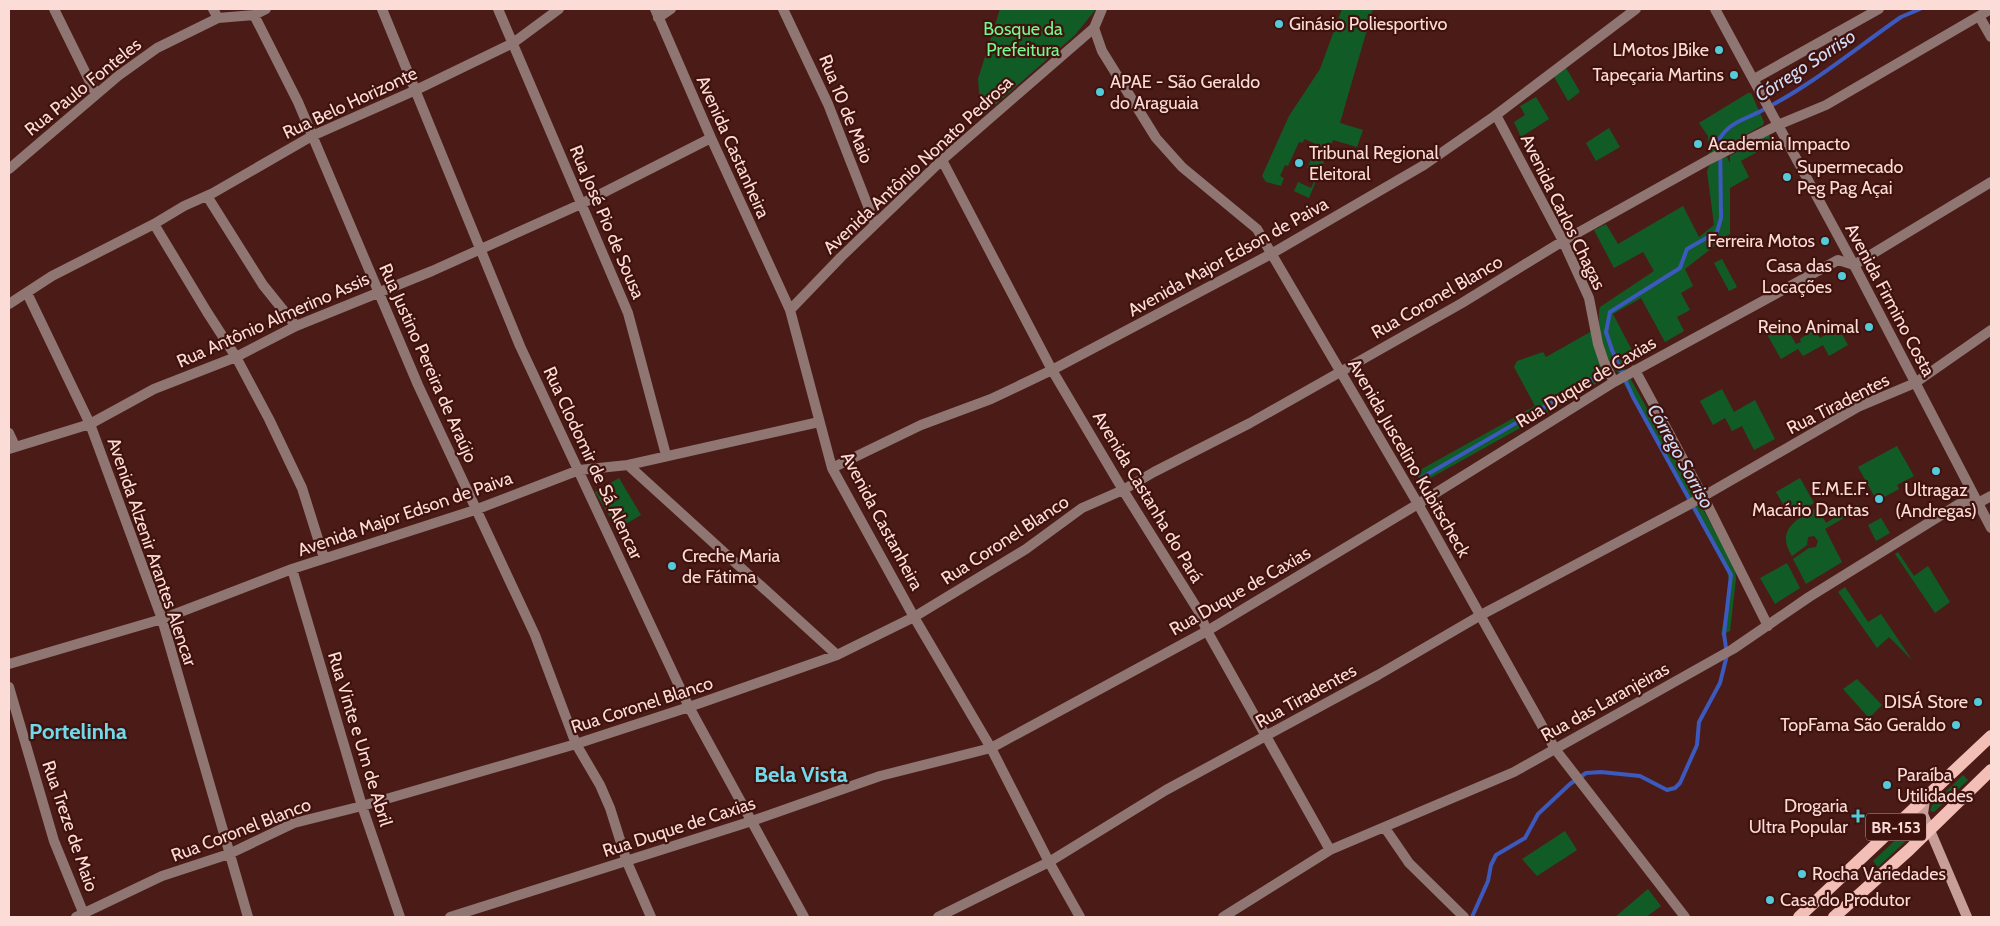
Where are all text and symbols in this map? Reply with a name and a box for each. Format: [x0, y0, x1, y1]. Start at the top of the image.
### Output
place label: Ginásio Poliesportivo [1289, 13, 1448, 35]
park label: Bosque da Prefeitura [983, 18, 1063, 61]
marker: Ginásio Poliesportivo [1273, 18, 1285, 30]
water label: Córrego Sorriso [1751, 24, 1860, 107]
street label: Rua Paulo Fonteles [20, 33, 146, 141]
place label: LMotos JBike [1612, 39, 1709, 61]
marker: LMotos JBike [1713, 44, 1725, 56]
street label: Rua 10 de Maio [814, 51, 878, 167]
street label: Rua Belo Horizonte [279, 62, 421, 144]
place label: Tapeçaria Martins [1592, 64, 1724, 86]
marker: Tapeçaria Martins [1728, 69, 1740, 81]
street label: Avenida Antônio Nonato Pedrosa [819, 71, 1018, 259]
place label: APAE - São Geraldo do Araguaia [1110, 71, 1260, 114]
street label: Avenida Castanheira [692, 72, 774, 222]
marker: APAE - São Geraldo do Araguaia [1094, 86, 1106, 98]
street label: Avenida Carlos Chagas [1516, 131, 1610, 293]
place label: Academia Impacto [1708, 133, 1850, 155]
marker: Academia Impacto [1692, 138, 1704, 150]
street label: Rua José Pio de Sousa [565, 142, 649, 303]
place label: Tribunal Regional Eleitoral [1309, 142, 1439, 185]
place label: Supermecado Peg Pag Açai [1797, 156, 1904, 199]
marker: Tribunal Regional Eleitoral [1293, 157, 1305, 169]
marker: Supermecado Peg Pag Açai [1781, 171, 1793, 183]
street label: Avenida Major Edson de Paiva [1124, 192, 1332, 321]
street label: Avenida Firmino Costa [1840, 220, 1940, 381]
place label: Ferreira Motos [1707, 230, 1815, 252]
marker: Ferreira Motos [1819, 235, 1831, 247]
street label: Rua Coronel Blanco [1367, 250, 1507, 344]
place label: Casa das Locações [1762, 255, 1832, 298]
street label: Rua Justino Pereira de Araújo [374, 260, 482, 466]
street label: Rua Antônio Almerino Assis [173, 268, 373, 372]
marker: Casa das Locações [1836, 270, 1848, 282]
place label: Reino Animal [1758, 316, 1860, 338]
marker: Reino Animal [1863, 321, 1875, 333]
street label: Rua Duque de Caxias [1512, 332, 1660, 432]
street label: Avenida Juscelino Kubitscheck [1343, 355, 1475, 562]
street label: Rua Clodomir de Sá Alencar [539, 363, 648, 563]
street label: Rua Tiradentes [1783, 369, 1893, 439]
water label: Córrego Sorriso [1642, 400, 1719, 513]
street label: Avenida Castanha do Pará [1088, 407, 1208, 587]
street label: Avenida Alzenir Arantes Alencar [103, 435, 202, 669]
street label: Avenida Castanheira [836, 448, 928, 594]
marker: Ultragaz (Andregas) [1930, 465, 1942, 477]
street label: Avenida Major Edson de Paiva [295, 467, 516, 561]
place label: E.M.E.F. Macário Dantas [1752, 478, 1869, 521]
place label: Ultragaz (Andregas) [1895, 479, 1977, 522]
street label: Rua Coronel Blanco [937, 490, 1073, 590]
marker: E.M.E.F. Macário Dantas [1873, 493, 1885, 505]
street label: Rua Duque de Caxias [1166, 542, 1314, 640]
place label: Creche Maria de Fátima [682, 545, 780, 588]
marker: Creche Maria de Fátima [666, 560, 678, 572]
street label: Rua Vinte e Um de Abril [323, 649, 397, 830]
street label: Rua das Laranjeiras [1537, 658, 1673, 746]
street label: Rua Tiradentes [1252, 659, 1360, 733]
street label: Rua Coronel Blanco [568, 672, 716, 738]
place label: DISÁ Store [1884, 691, 1968, 713]
marker: DISÁ Store [1972, 696, 1984, 708]
place label: TopFama São Geraldo [1780, 714, 1946, 736]
district label: Portelinha [29, 718, 127, 745]
marker: TopFama São Geraldo [1950, 719, 1962, 731]
street label: Rua Treze de Maio [37, 758, 103, 894]
district label: Bela Vista [754, 761, 848, 788]
place label: Paraíba Utilidades [1897, 764, 1973, 807]
marker: Paraíba Utilidades [1881, 779, 1893, 791]
street label: Rua Duque de Caxias [600, 792, 758, 862]
street label: Rua Coronel Blanco [168, 793, 314, 867]
place label: Drogaria Ultra Popular [1749, 795, 1848, 838]
marker: Drogaria Ultra Popular [1852, 810, 1864, 822]
road number: BR-153 [1866, 814, 1926, 840]
place label: Rocha Variedades [1812, 863, 1946, 885]
marker: Rocha Variedades [1796, 868, 1808, 880]
place label: Casa do Produtor [1780, 889, 1911, 911]
marker: Casa do Produtor [1764, 894, 1776, 906]

